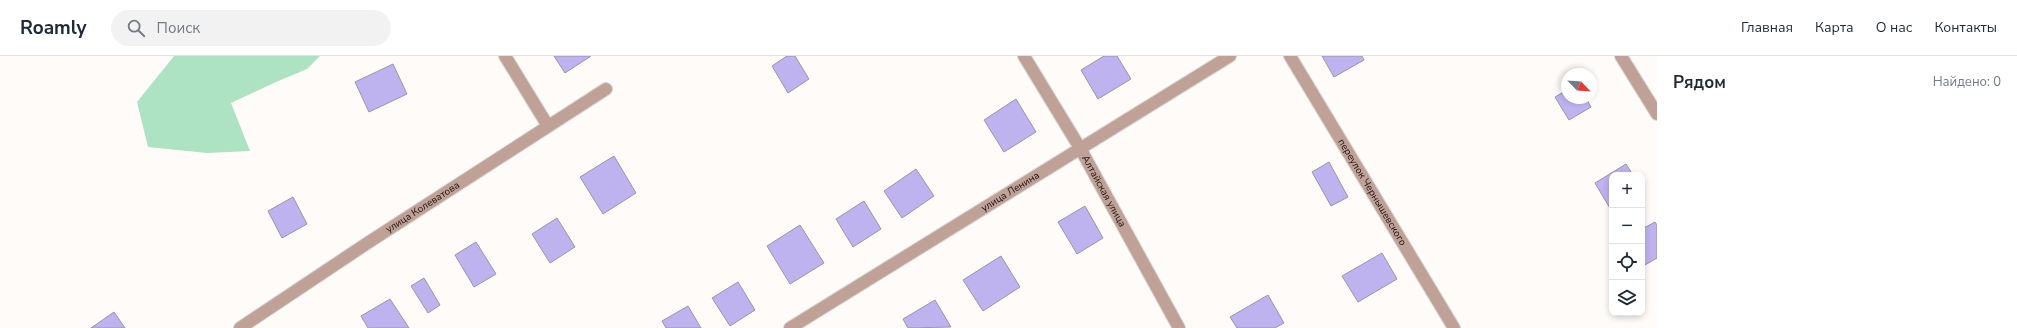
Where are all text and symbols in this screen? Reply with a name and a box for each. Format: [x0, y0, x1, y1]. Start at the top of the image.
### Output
search box [111, 10, 391, 46]
text: Roamly [20, 15, 87, 41]
icon: search [125, 17, 147, 39]
text: Поиск [157, 18, 200, 38]
text: Главная [1741, 18, 1793, 37]
text: Карта [1815, 18, 1854, 37]
text: О нас [1876, 18, 1912, 37]
text: Контакты [1934, 18, 1997, 37]
north arrow [1561, 68, 1597, 104]
text: Рядом [1673, 71, 1726, 94]
text: Найдено: 0 [1933, 73, 2001, 91]
street label: переулок Чернышевского [1334, 136, 1410, 249]
street label: Алтайская улица [1078, 153, 1129, 230]
street label: улица Ленина [978, 168, 1042, 215]
map controls [1609, 172, 1645, 316]
button: + [1609, 172, 1645, 208]
street label: улица Колеватова [383, 178, 462, 236]
button: − [1609, 208, 1645, 244]
button: locate [1609, 244, 1645, 280]
button: layers [1609, 280, 1645, 316]

